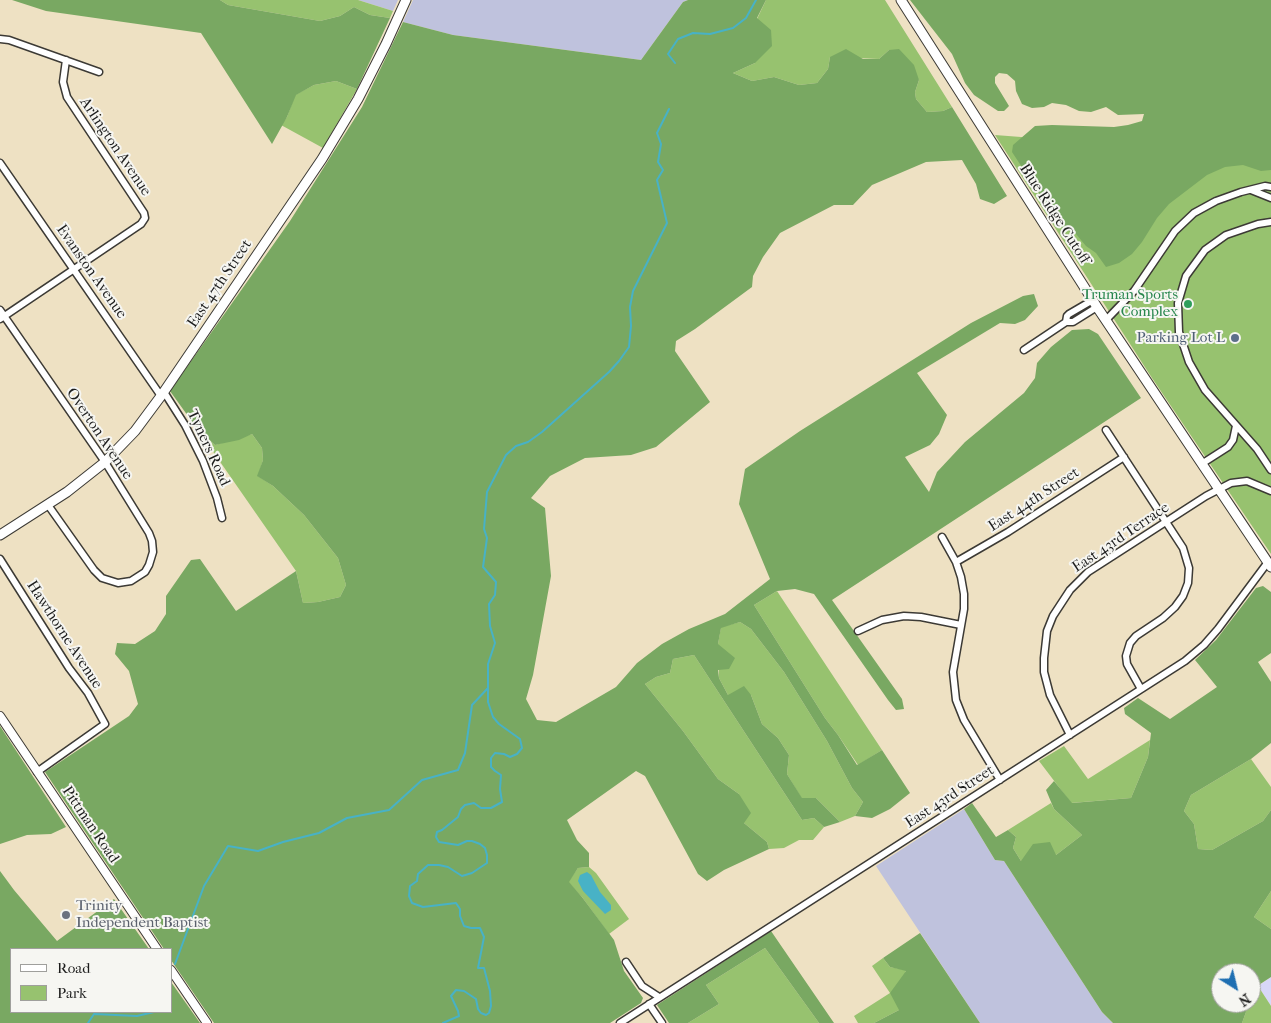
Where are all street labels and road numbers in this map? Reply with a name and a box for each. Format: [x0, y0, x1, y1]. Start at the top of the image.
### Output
street label: Arlington Avenue [75, 94, 155, 200]
street label: Blue Ridge Cutoff [1015, 161, 1093, 267]
street label: Evanston Avenue [52, 222, 130, 322]
street label: East 47th Street [184, 237, 256, 331]
street label: Overton Avenue [62, 385, 136, 483]
street label: Tyners Road [182, 407, 234, 489]
street label: East 44th Street [985, 464, 1083, 536]
street label: East 43rd Terrace [1069, 499, 1173, 577]
street label: Hawthorne Avenue [22, 578, 106, 692]
street label: East 43rd Street [902, 762, 998, 832]
street label: Pittman Road [58, 783, 122, 867]

